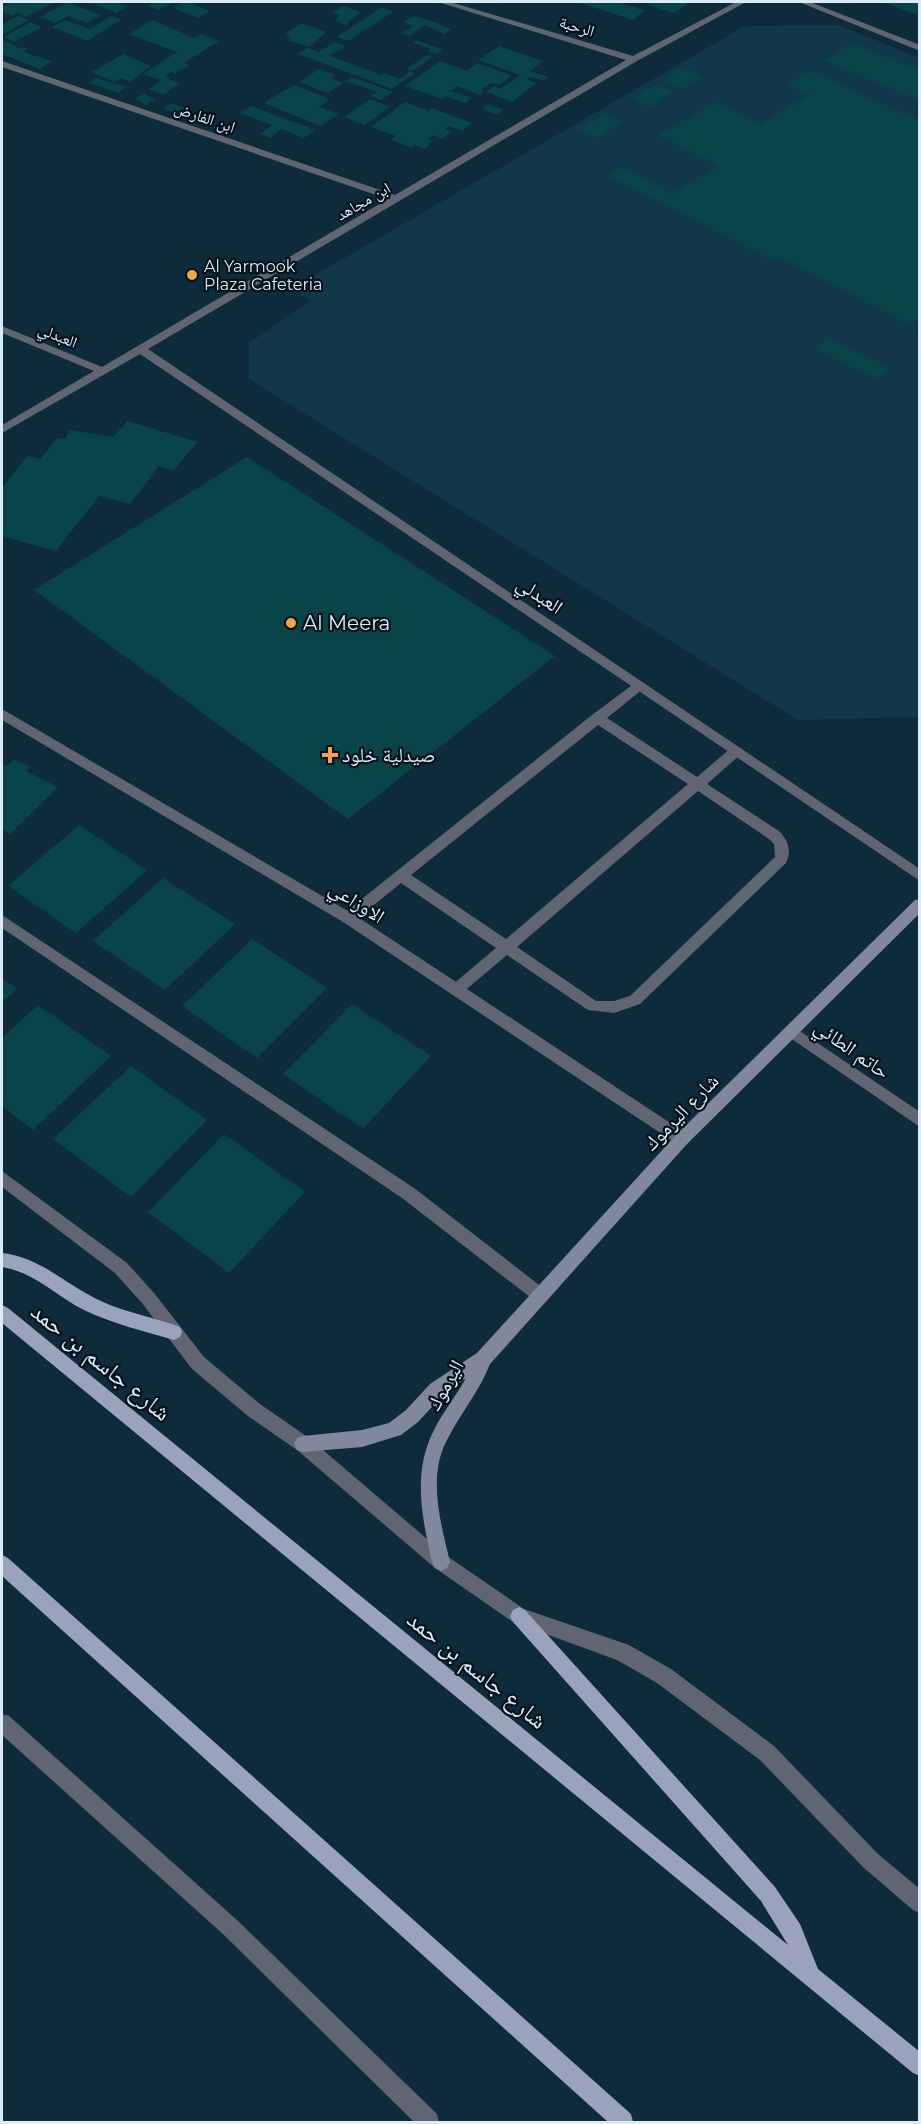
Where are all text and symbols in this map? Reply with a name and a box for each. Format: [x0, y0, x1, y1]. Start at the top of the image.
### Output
street label: الرحبة [557, 12, 597, 41]
street label: ابن الفارض [172, 98, 238, 138]
street label: ابن مجاهد [333, 178, 394, 225]
place label: Al Yarmook Plaza Cafeteria [204, 257, 323, 294]
marker: Al Yarmook Plaza Cafeteria [185, 268, 199, 282]
street label: العبدلي [34, 319, 80, 355]
street label: العبدلي [510, 571, 568, 622]
place label: Al Meera [303, 611, 390, 635]
marker: Al Meera [284, 616, 298, 630]
place label: صيدلية خلود [342, 743, 435, 767]
marker: صيدلية خلود [323, 748, 337, 762]
street label: الاوزاعي [323, 876, 389, 932]
street label: حاتم الطائي [807, 1014, 894, 1087]
street label: شارع اليرموك [639, 1069, 724, 1156]
street label: شارع جاسم بن حمد [24, 1296, 177, 1428]
street label: اليرموك [421, 1356, 469, 1414]
street label: شارع جاسم بن حمد [400, 1604, 553, 1736]

